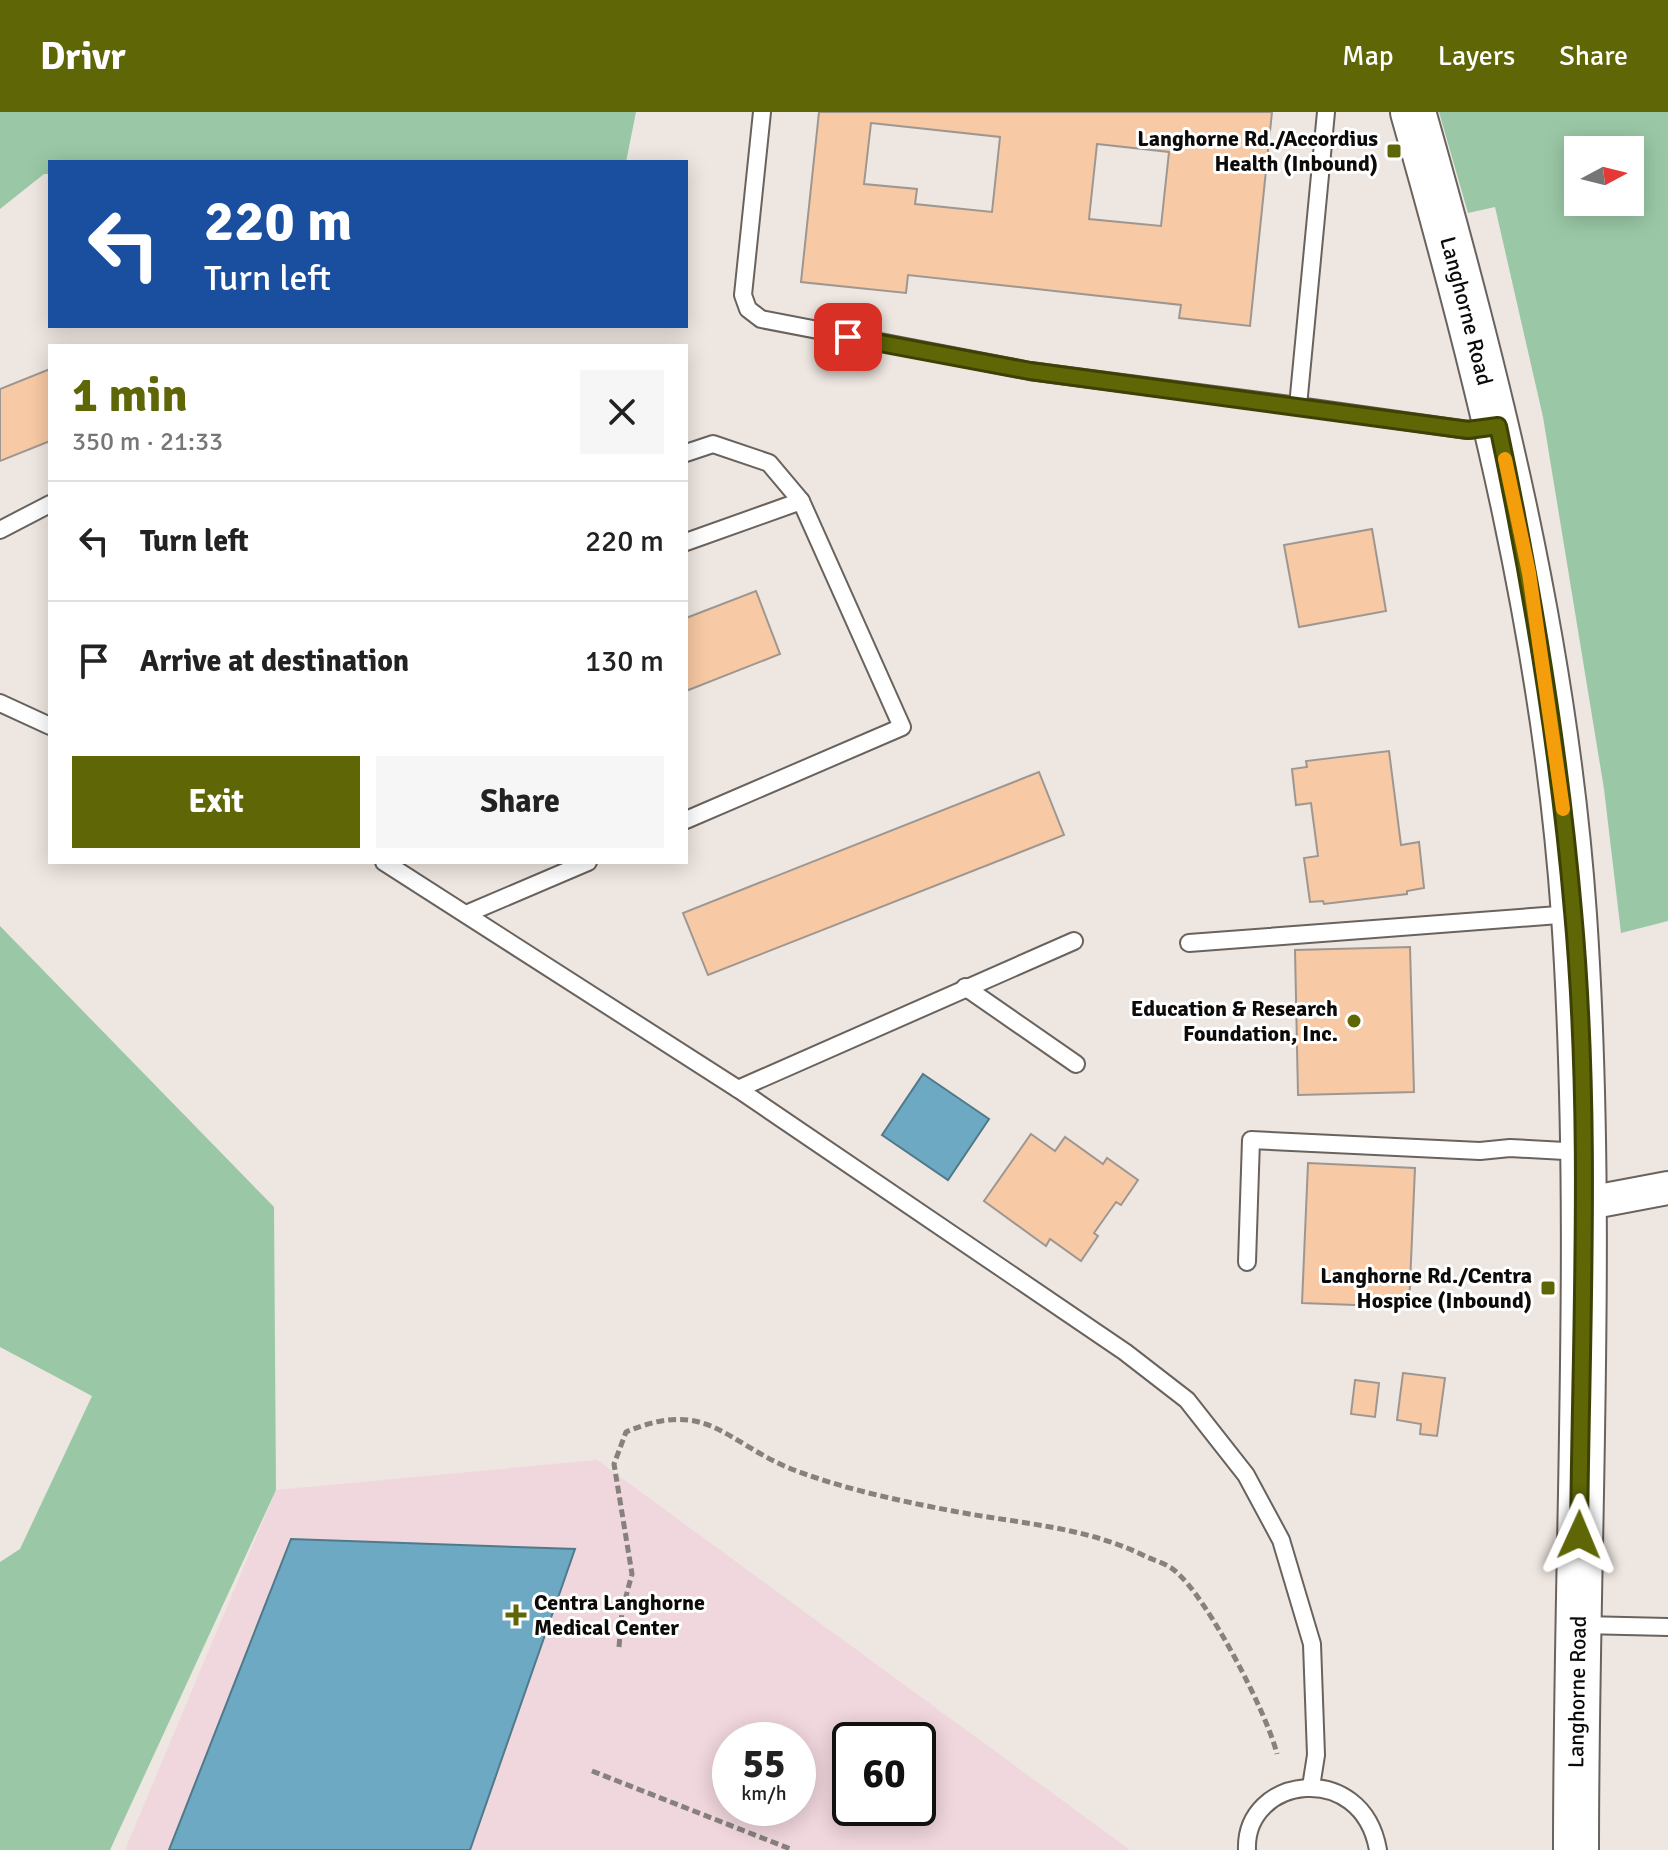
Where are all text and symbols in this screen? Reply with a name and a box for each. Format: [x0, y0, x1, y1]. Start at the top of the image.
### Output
text: Drivr [40, 33, 126, 80]
text: Map [1342, 39, 1394, 73]
text: Layers [1438, 39, 1515, 73]
text: Share [1559, 39, 1628, 73]
place label: Langhorne Rd./Accordius Health (Inbound) [1137, 125, 1378, 177]
north arrow [1564, 136, 1644, 216]
map controls [1564, 136, 1644, 216]
marker: Langhorne Rd./Accordius Health (Inbound) [1385, 142, 1403, 160]
text: 220 m [204, 187, 352, 256]
icon: left [72, 192, 176, 296]
street label: Langhorne Road [1435, 233, 1499, 388]
text: Turn left [204, 256, 331, 301]
pin [814, 303, 882, 371]
icon: arrive [826, 315, 870, 359]
text: 1 min [72, 366, 188, 425]
button: close [580, 370, 664, 454]
text: 350 m · 21:33 [72, 426, 223, 458]
icon: left [72, 519, 116, 563]
text: Turn left [140, 523, 249, 560]
text: 220 m [585, 523, 664, 560]
icon: arrive [72, 639, 116, 683]
text: Arrive at destination [140, 643, 409, 680]
text: 130 m [585, 643, 664, 680]
button: Exit [72, 756, 360, 848]
button: Share [376, 756, 664, 848]
place label: Education & Research Foundation, Inc. [1131, 995, 1338, 1047]
marker: Education & Research Foundation, Inc. [1345, 1012, 1363, 1030]
place label: Langhorne Rd./Centra Hospice (Inbound) [1320, 1262, 1532, 1314]
marker: Langhorne Rd./Centra Hospice (Inbound) [1539, 1279, 1557, 1297]
position arrow [1537, 1493, 1621, 1577]
place label: Centra Langhorne Medical Center [534, 1589, 705, 1641]
marker: Centra Langhorne Medical Center [505, 1604, 527, 1626]
street label: Langhorne Road [1562, 1616, 1592, 1768]
speed limit sign: 60 [832, 1722, 936, 1826]
text: 55 [742, 1739, 786, 1789]
text: km/h [741, 1781, 787, 1806]

